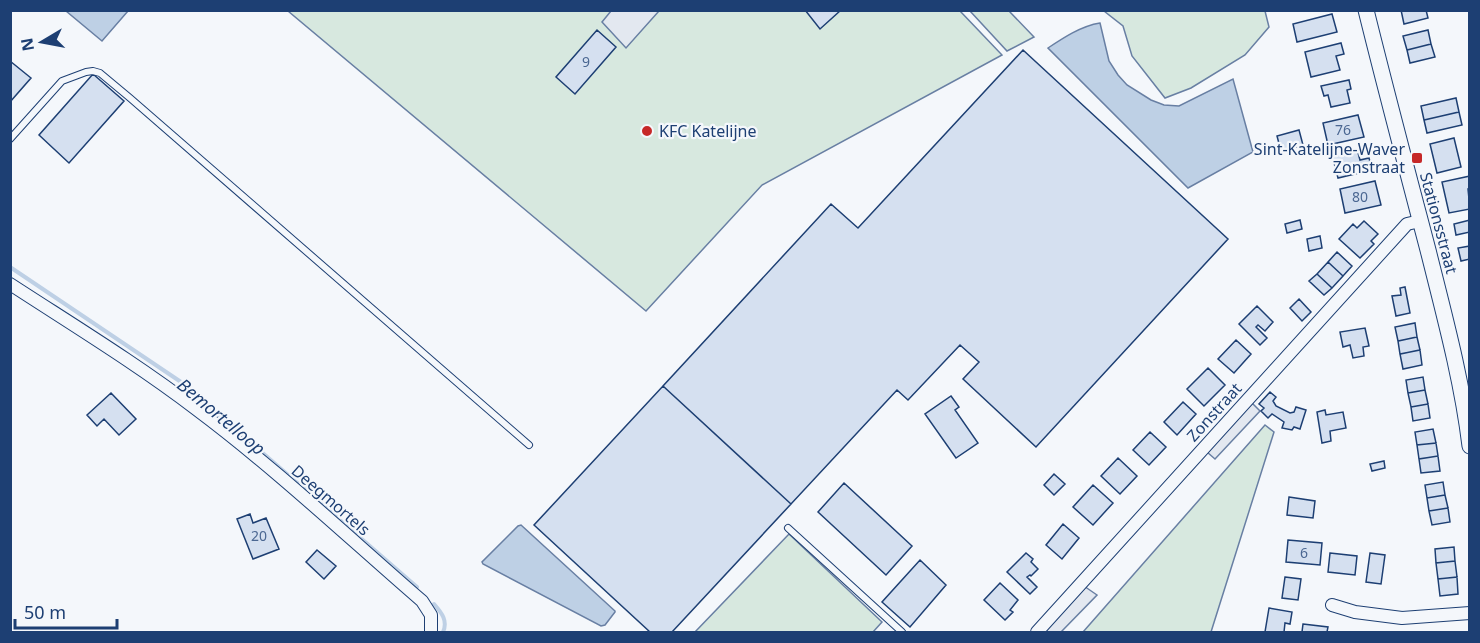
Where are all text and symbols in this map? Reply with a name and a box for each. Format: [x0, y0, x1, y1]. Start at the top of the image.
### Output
north arrow [12, 12, 72, 72]
text: N [15, 36, 39, 53]
house number: 9 [582, 52, 590, 71]
place label: KFC Katelijne [659, 120, 756, 142]
house number: 76 [1335, 120, 1351, 139]
marker: KFC Katelijne [640, 124, 654, 138]
place label: Sint-Katelijne-Waver Zonstraat [1254, 138, 1405, 178]
marker: Sint-Katelijne-Waver Zonstraat [1410, 151, 1424, 165]
street label: Stationsstraat [1415, 170, 1463, 276]
house number: 80 [1352, 187, 1368, 206]
water label: Bemortelloop [173, 372, 271, 460]
street label: Zonstraat [1182, 378, 1246, 446]
street label: Deegmortels [287, 460, 375, 540]
house number: 20 [251, 526, 267, 545]
house number: 6 [1300, 543, 1308, 562]
scale bar [15, 592, 117, 630]
text: 50 m [24, 600, 66, 624]

